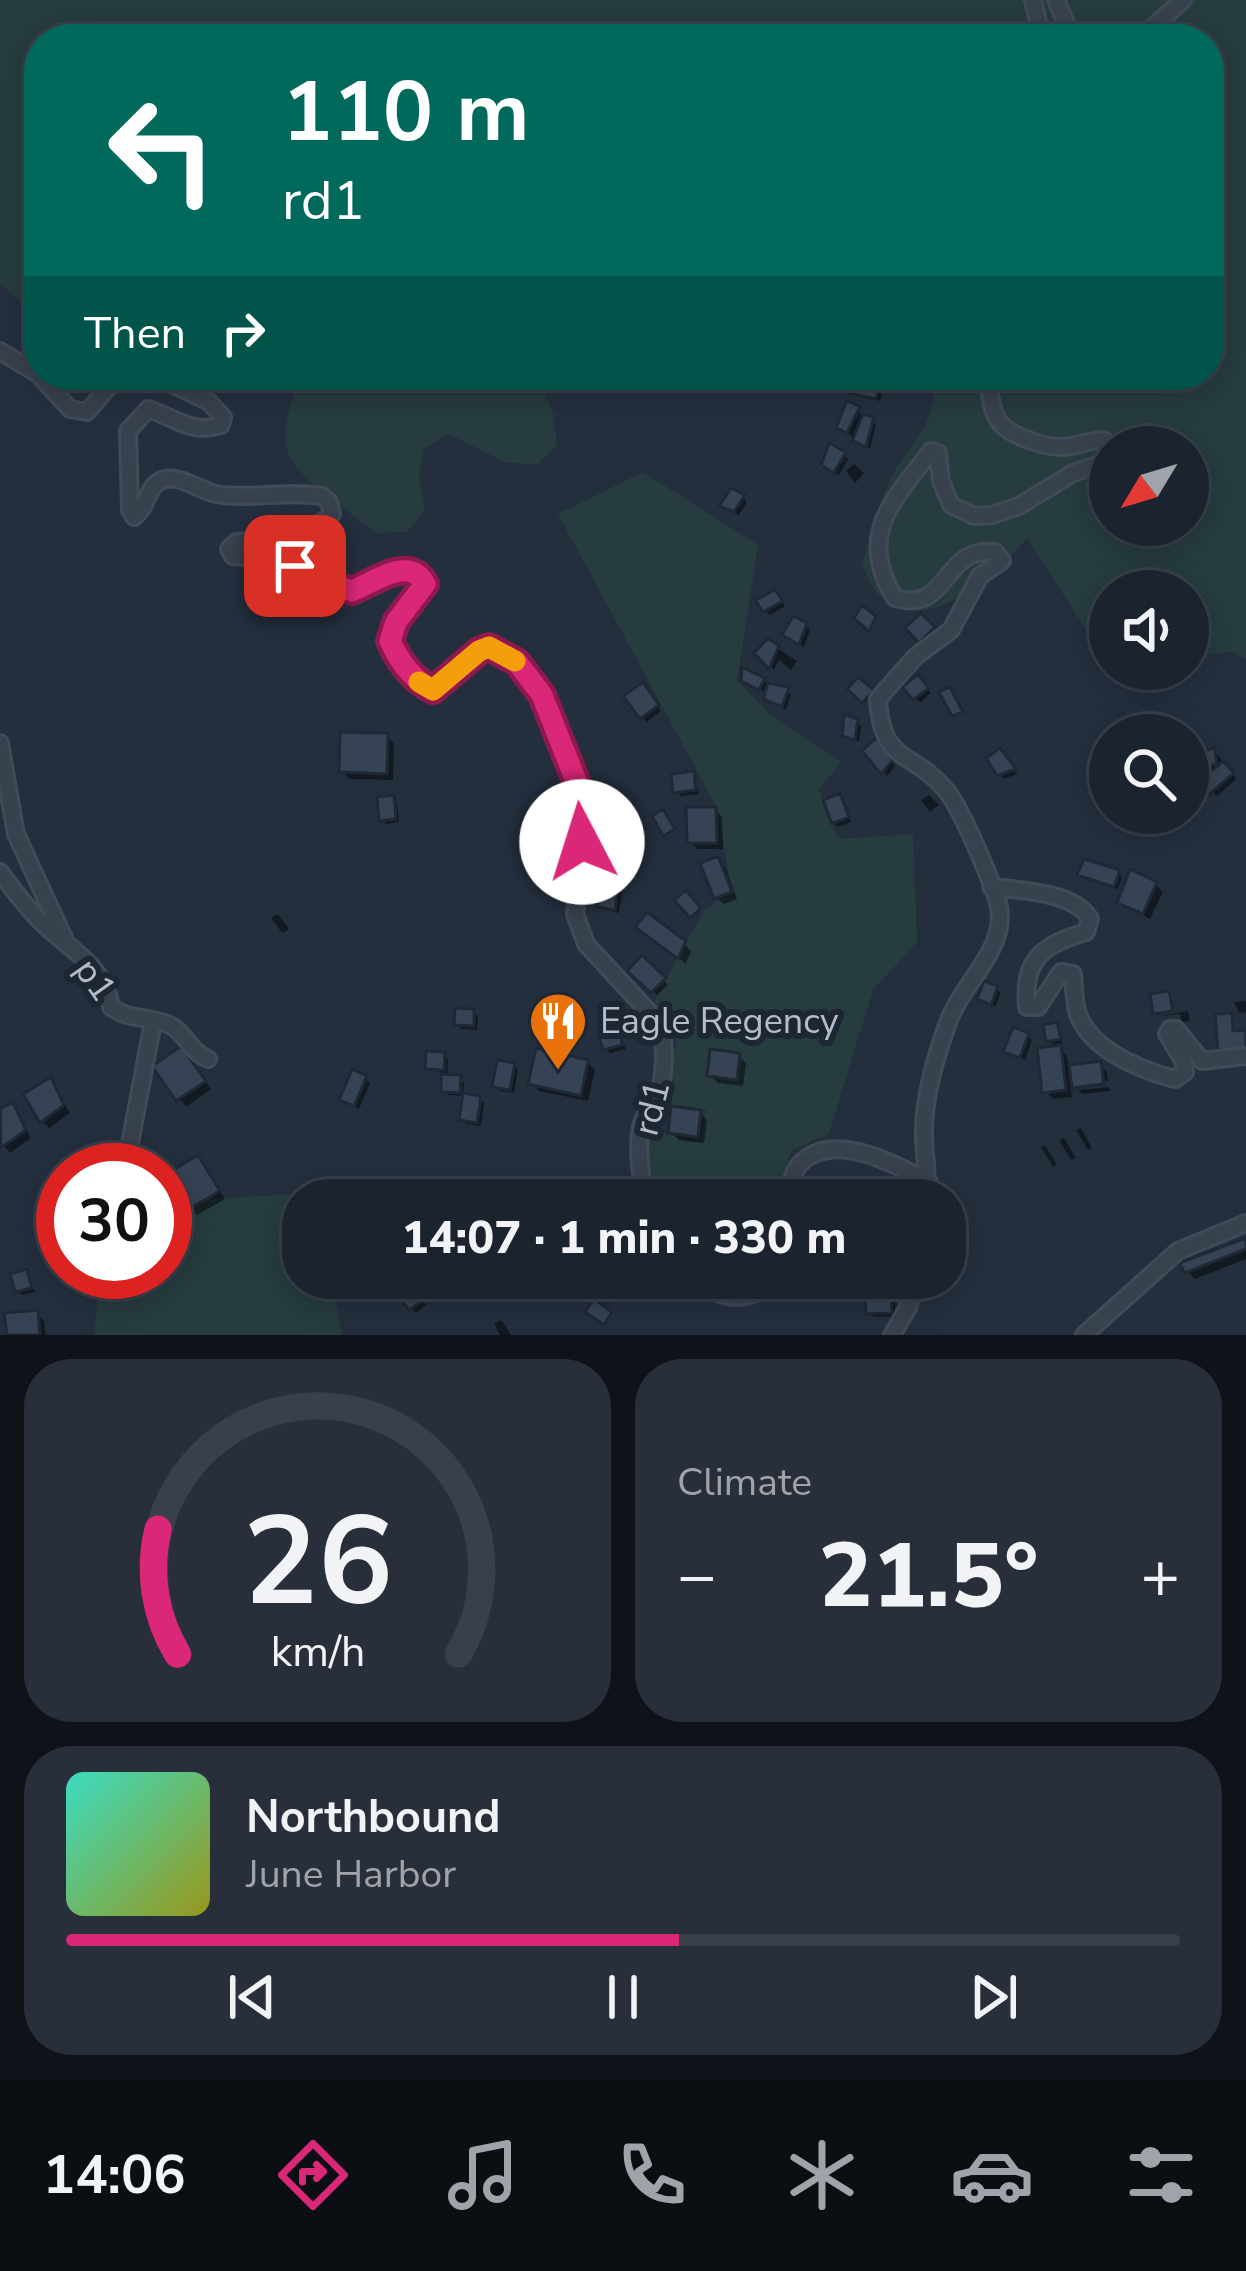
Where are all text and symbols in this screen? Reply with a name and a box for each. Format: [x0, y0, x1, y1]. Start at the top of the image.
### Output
text: 110 m [282, 55, 530, 170]
icon: left [84, 72, 240, 228]
text: rd1 [282, 164, 365, 238]
icon: right [210, 300, 276, 366]
text: Then [84, 303, 186, 364]
north arrow [1089, 426, 1209, 546]
map controls [1089, 426, 1209, 834]
pin [244, 515, 346, 617]
icon: arrive [262, 533, 328, 599]
button: sound [1089, 570, 1209, 690]
button: search [1089, 714, 1209, 834]
position arrow [519, 779, 645, 905]
street label: p1 [63, 949, 127, 1011]
restaurant icon: Eagle Regency [527, 990, 589, 1072]
place label: Eagle Regency [600, 997, 839, 1046]
street label: rd1 [622, 1075, 682, 1141]
speed limit sign: 30 [36, 1143, 192, 1299]
text: 14:07 · 1 min · 330 m [401, 1208, 847, 1269]
text: Climate [677, 1456, 812, 1509]
text: 26 [243, 1477, 392, 1647]
text: 21.5° [819, 1515, 1038, 1638]
text: − [677, 1531, 717, 1621]
text: + [1140, 1531, 1180, 1621]
text: km/h [270, 1622, 365, 1680]
text: Northbound [246, 1787, 500, 1848]
text: June Harbor [246, 1848, 456, 1901]
icon: previous [219, 1964, 285, 2030]
icon: pause [590, 1964, 656, 2030]
icon: next [961, 1964, 1027, 2030]
icon: directions [271, 2133, 355, 2217]
icon: music [441, 2133, 525, 2217]
icon: phone [610, 2133, 694, 2217]
icon: climate [780, 2133, 864, 2217]
icon: car [950, 2133, 1034, 2217]
icon: filters [1119, 2133, 1203, 2217]
text: 14:06 [43, 2138, 186, 2212]

